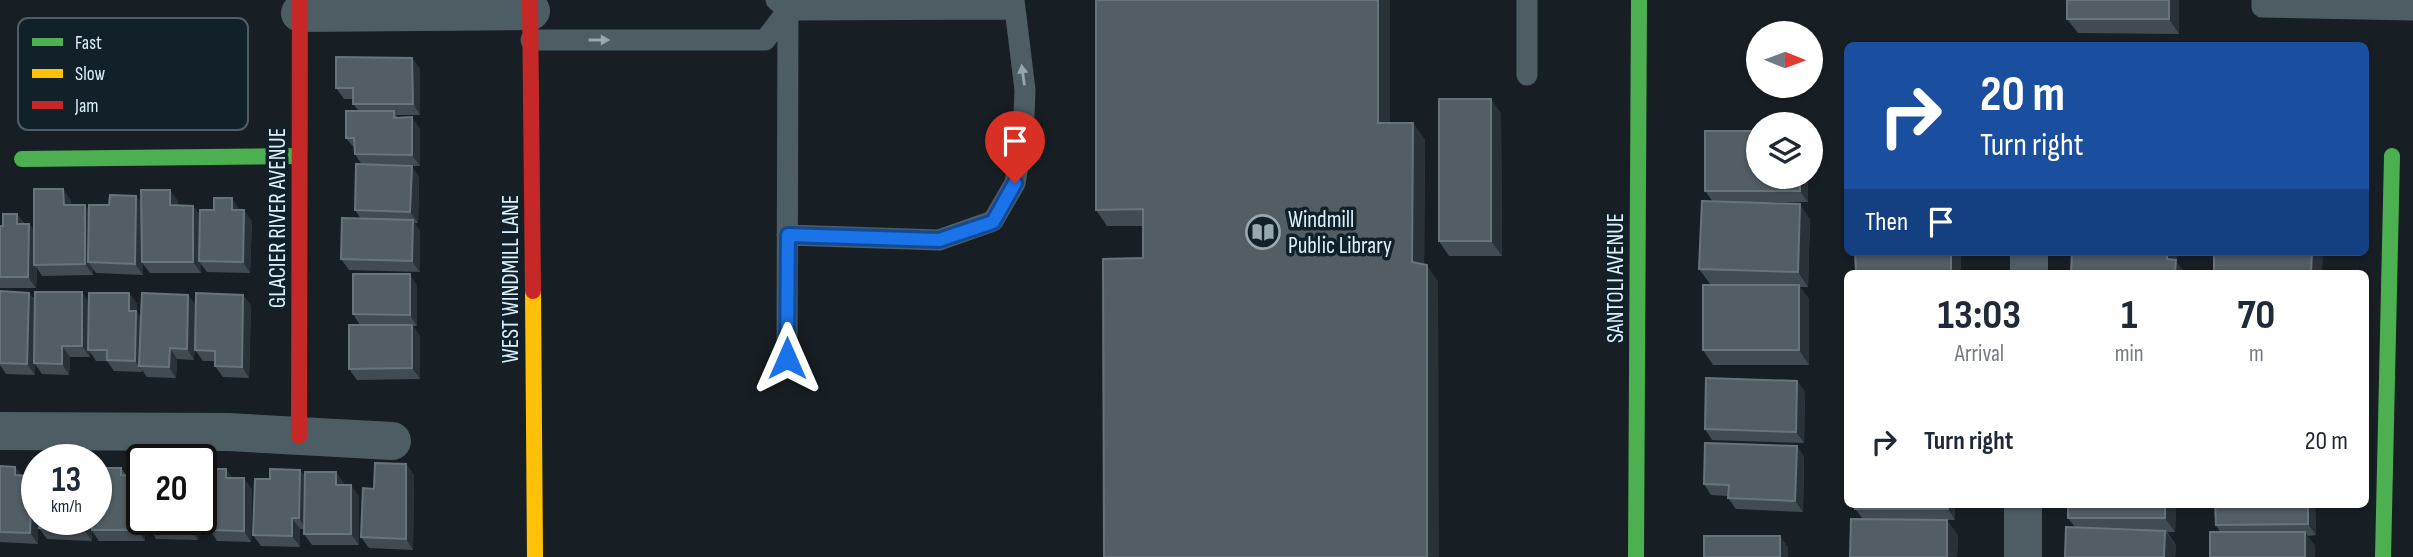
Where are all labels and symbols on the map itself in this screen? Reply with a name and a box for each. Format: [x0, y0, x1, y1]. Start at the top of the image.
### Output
legend [18, 18, 248, 130]
north arrow [1746, 21, 1824, 98]
text: Fast [75, 32, 102, 55]
one-way arrow [588, 34, 610, 46]
text: Slow [75, 63, 105, 86]
one-way arrow [1018, 64, 1029, 86]
text: Jam [74, 95, 98, 118]
pin [985, 111, 1045, 183]
street label: GLACIER RIVER AVENUE [264, 128, 292, 308]
street label: WEST WINDMILL LANE [497, 195, 525, 363]
place label: Windmill Public Library [1288, 206, 1392, 260]
library icon: Windmill Public Library [1244, 213, 1282, 251]
street label: SANTOLI AVENUE [1602, 213, 1630, 343]
position arrow [750, 321, 824, 395]
speed limit sign: 20 [126, 444, 217, 535]

